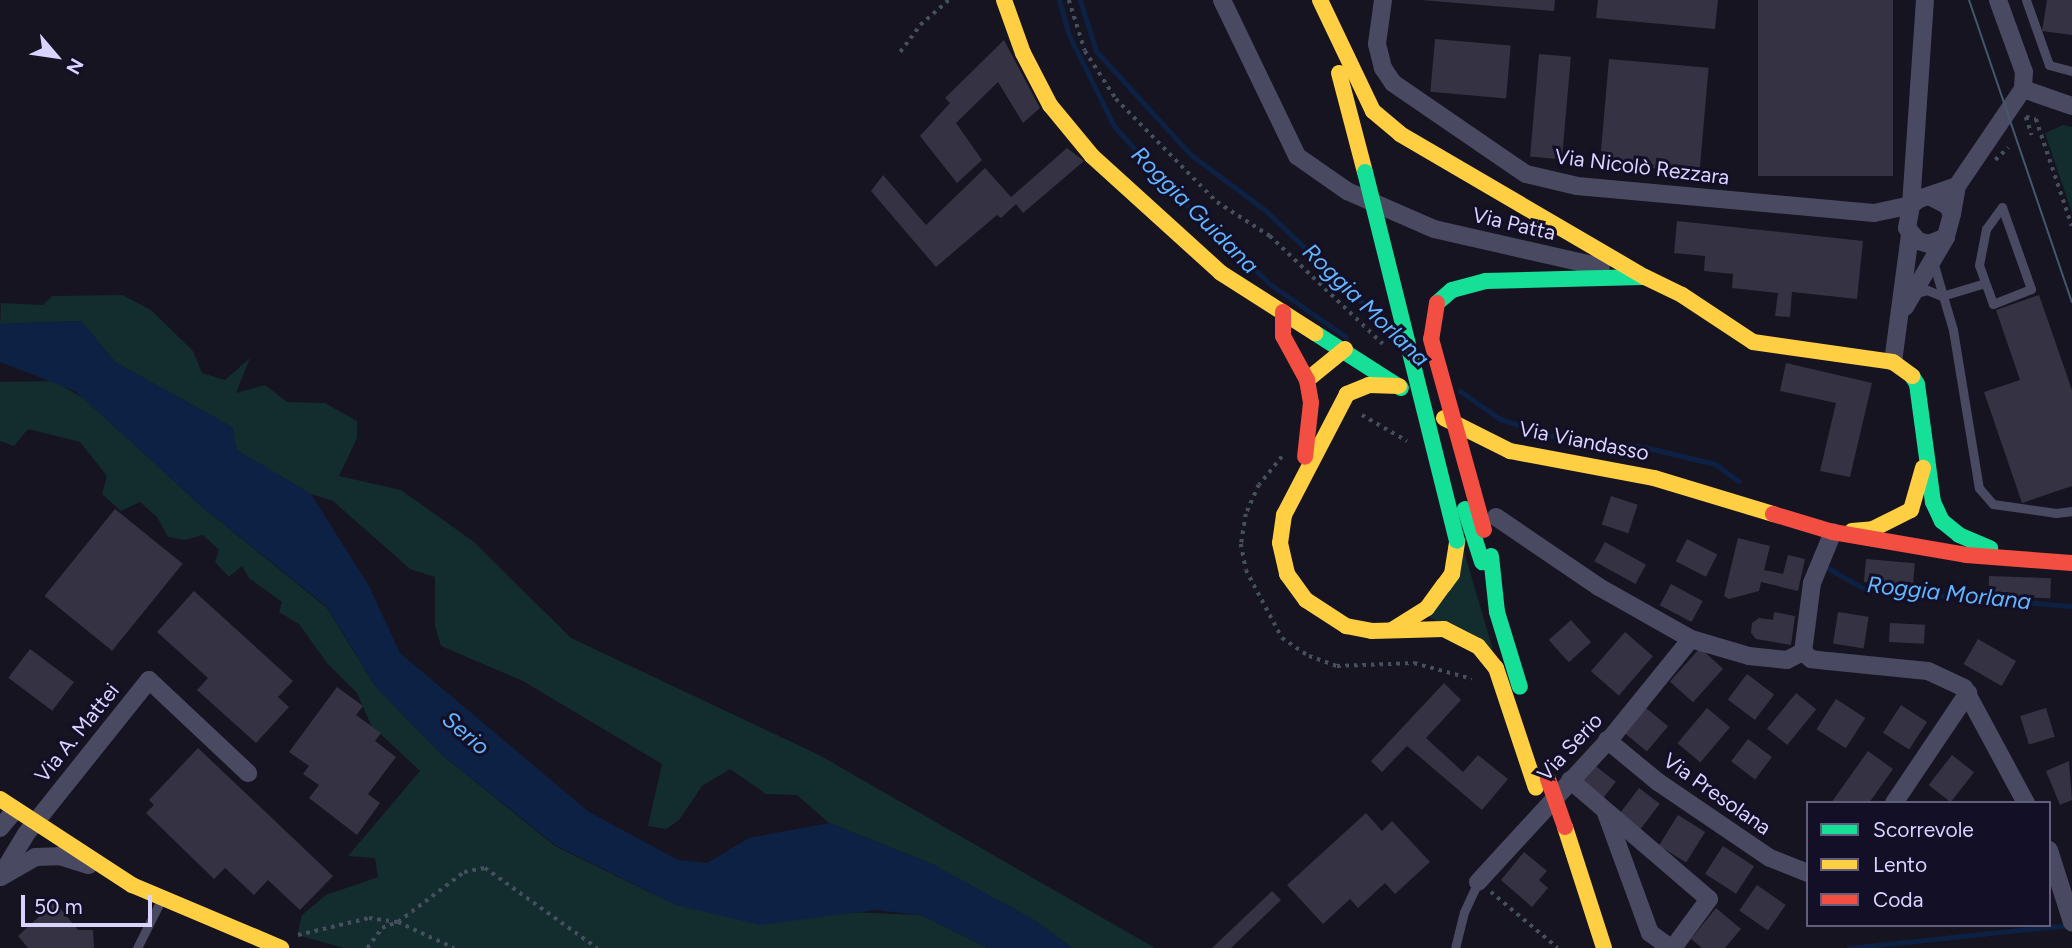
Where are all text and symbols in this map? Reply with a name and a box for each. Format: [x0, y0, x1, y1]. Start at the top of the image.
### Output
north arrow [21, 21, 91, 91]
text: N [61, 54, 88, 78]
water label: Roggia Guidana [1126, 141, 1264, 279]
street label: Via Nicolò Rezzara [1553, 144, 1731, 190]
street label: Via Patta [1470, 202, 1558, 246]
water label: Roggia Morlana [1297, 238, 1435, 372]
street label: Via Viandasso [1517, 416, 1651, 466]
water label: Roggia Morlana [1866, 571, 2032, 615]
street label: Via A. Mattei [30, 679, 124, 787]
water label: Serio [437, 705, 495, 761]
street label: Via Serio [1532, 708, 1608, 786]
street label: Via Presolana [1658, 748, 1776, 840]
legend [1806, 801, 2051, 927]
text: Scorrevole [1873, 817, 1974, 842]
text: Lento [1873, 852, 1927, 877]
scale bar [24, 881, 156, 925]
text: Coda [1873, 887, 1923, 912]
text: 50 m [34, 894, 83, 919]

